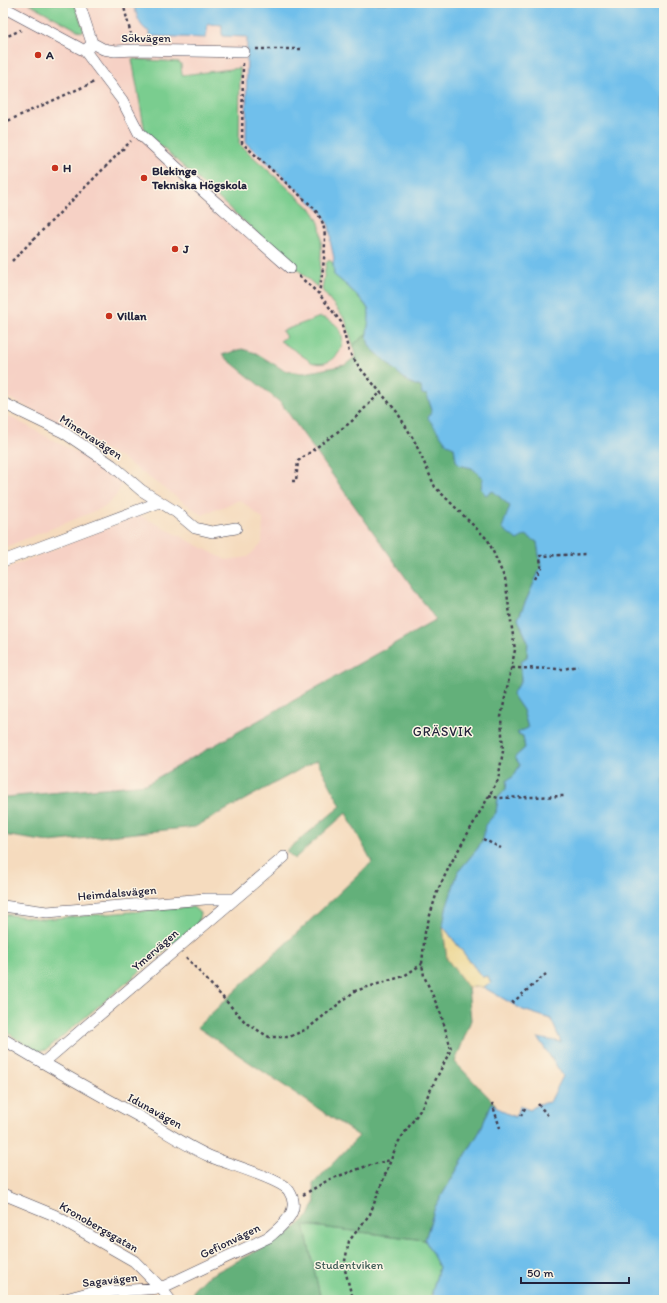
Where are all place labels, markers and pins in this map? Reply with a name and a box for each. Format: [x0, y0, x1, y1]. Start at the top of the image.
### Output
place label: A [45, 48, 54, 62]
marker: A [33, 50, 43, 60]
place label: H [63, 161, 71, 175]
marker: H [50, 163, 60, 173]
place label: Blekinge Tekniska Högskola [151, 164, 247, 193]
marker: Blekinge Tekniska Högskola [139, 173, 149, 183]
place label: J [182, 242, 189, 256]
marker: J [170, 244, 180, 254]
place label: Villan [117, 309, 147, 323]
marker: Villan [104, 311, 114, 321]

